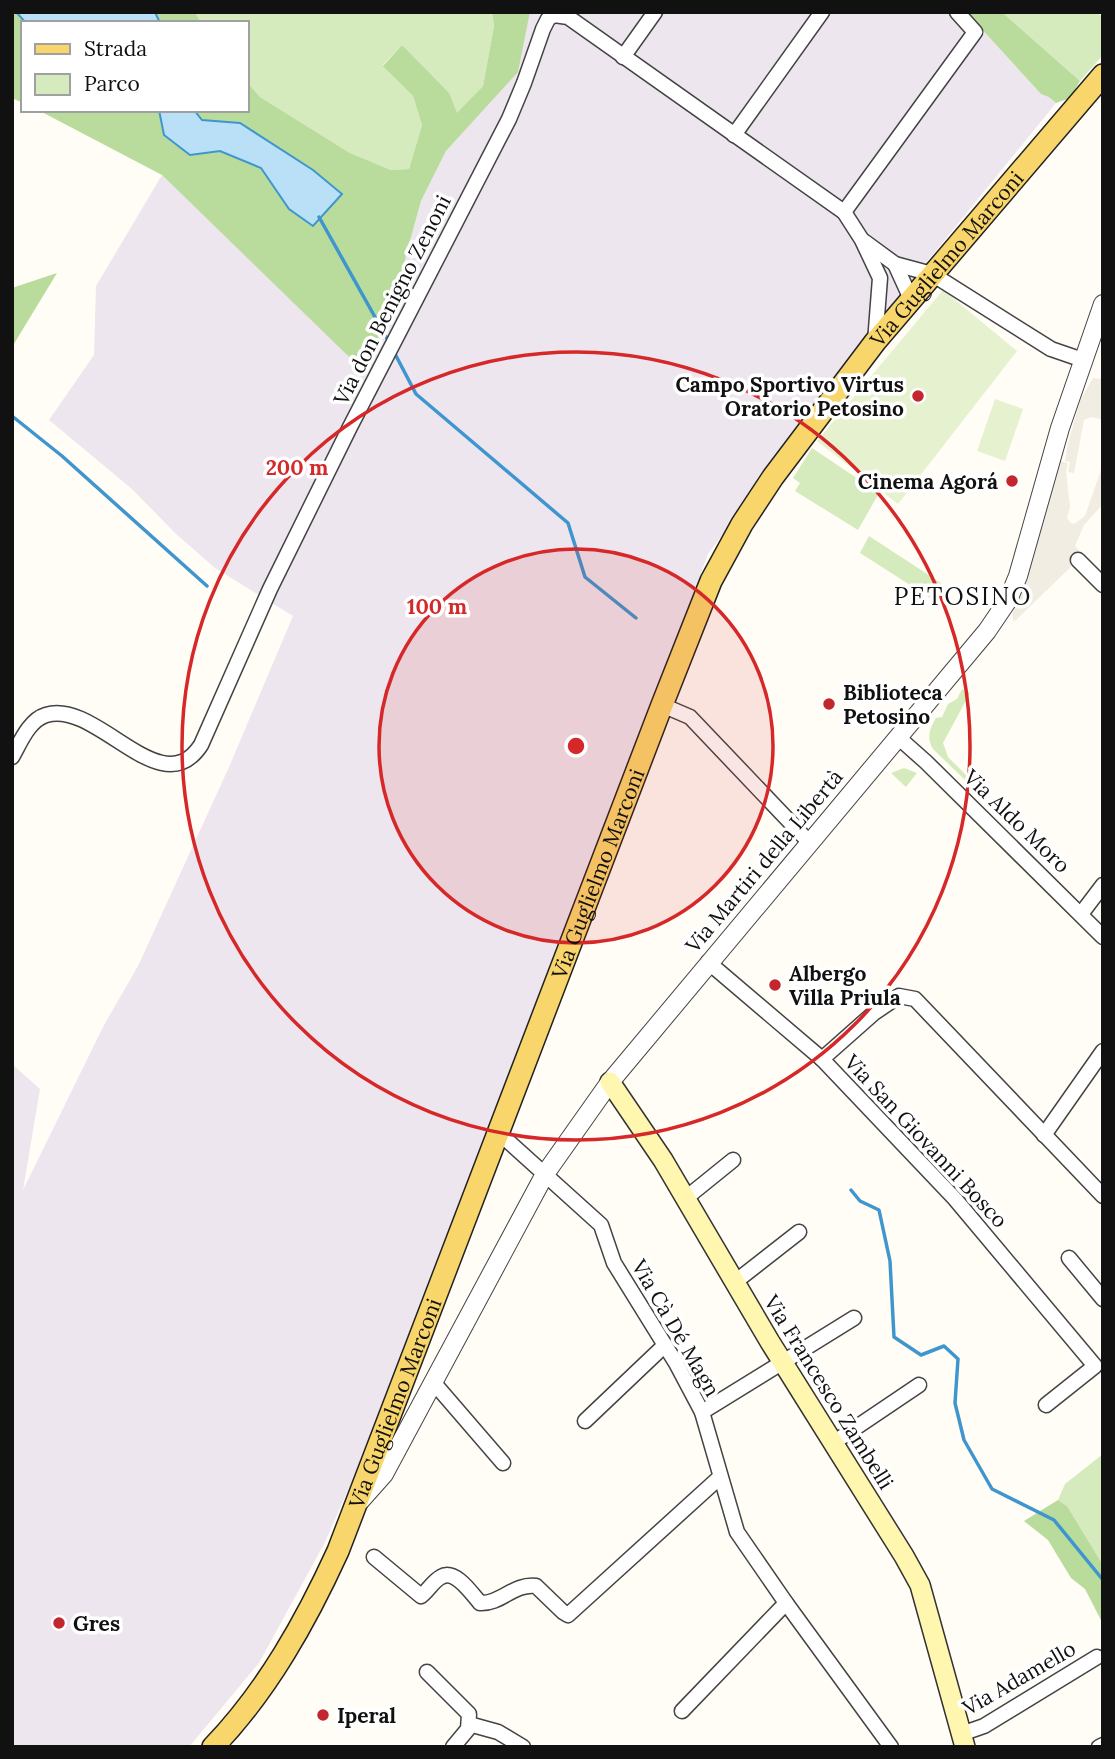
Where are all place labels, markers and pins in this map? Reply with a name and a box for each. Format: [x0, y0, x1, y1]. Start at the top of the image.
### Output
place label: Campo Sportivo Virtus Oratorio Petosino [675, 371, 904, 422]
marker: Campo Sportivo Virtus Oratorio Petosino [910, 388, 926, 404]
place label: Cinema Agorá [858, 468, 998, 495]
marker: Cinema Agorá [1004, 473, 1020, 489]
place label: Biblioteca Petosino [843, 679, 943, 730]
marker: Biblioteca Petosino [821, 696, 837, 712]
centre of rings [564, 734, 588, 758]
place label: Albergo Villa Priula [789, 960, 901, 1011]
marker: Albergo Villa Priula [767, 977, 783, 993]
place label: Gres [73, 1610, 120, 1637]
marker: Gres [51, 1615, 67, 1631]
place label: Iperal [337, 1702, 397, 1729]
marker: Iperal [315, 1707, 331, 1723]

